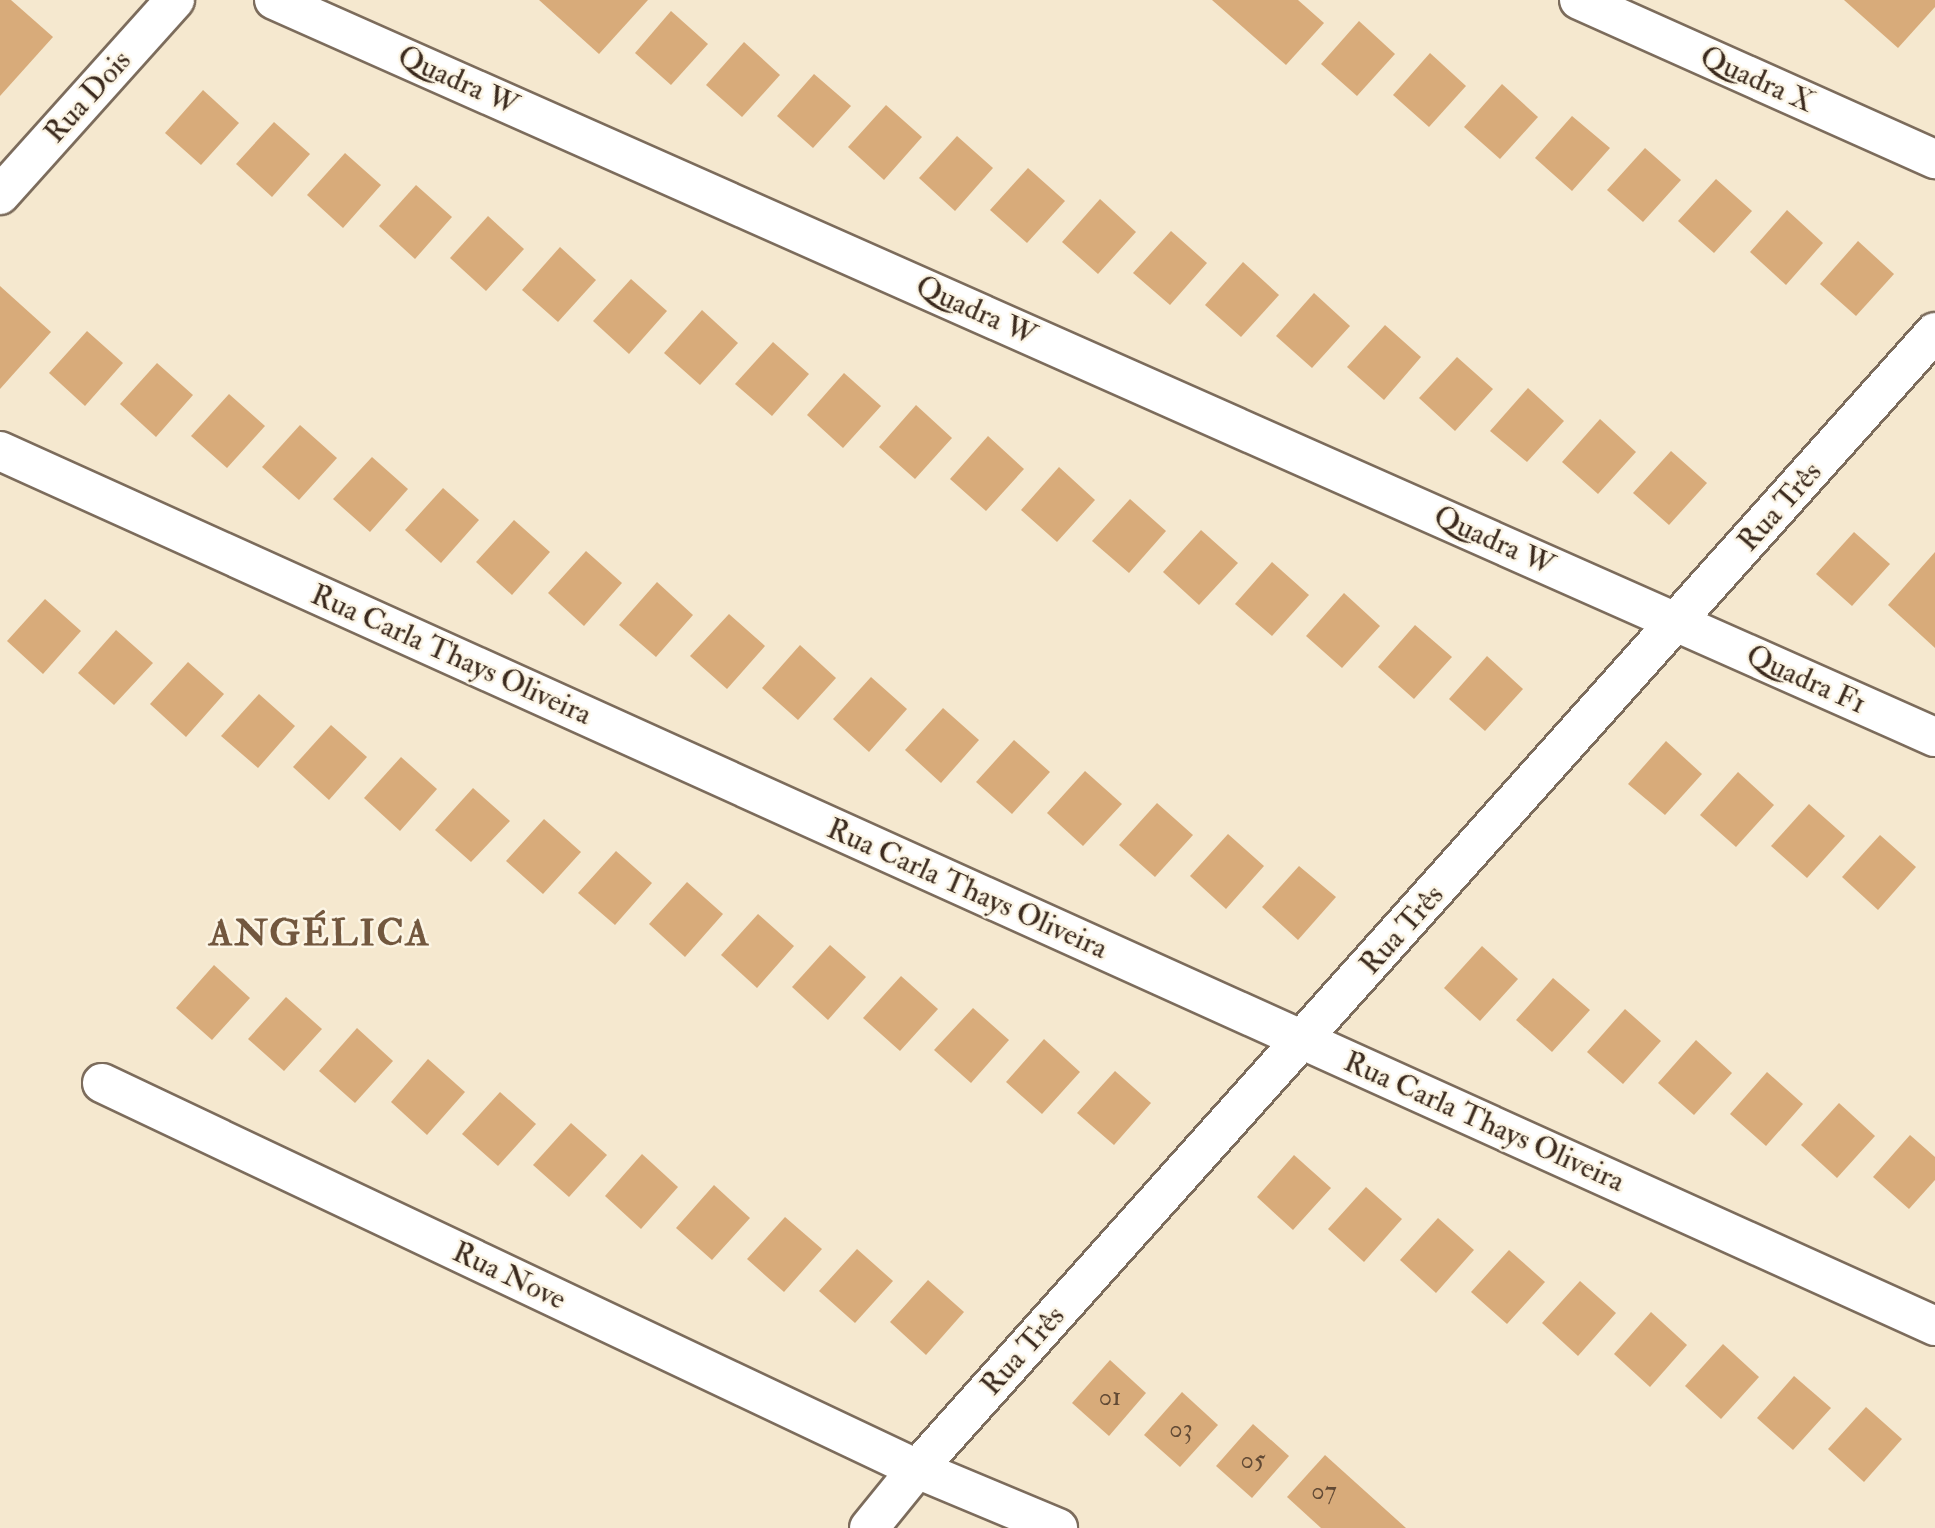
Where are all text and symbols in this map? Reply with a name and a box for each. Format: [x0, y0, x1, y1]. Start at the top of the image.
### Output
street label: Quadra W [392, 38, 524, 124]
street label: Quadra X [1694, 39, 1820, 121]
street label: Rua Dois [37, 43, 139, 151]
street label: Quadra W [910, 268, 1042, 354]
street label: Rua Três [1730, 455, 1830, 559]
street label: Quadra W [1428, 498, 1560, 584]
street label: Rua Carla Thays Oliveira [305, 577, 597, 733]
street label: Quadra F1 [1741, 638, 1871, 722]
street label: Rua Carla Thays Oliveira [821, 811, 1113, 967]
street label: Rua Três [1352, 878, 1452, 982]
district label: ANGÉLICA [210, 912, 430, 956]
street label: Rua Carla Thays Oliveira [1338, 1044, 1630, 1200]
street label: Rua Nove [447, 1234, 571, 1318]
street label: Rua Três [973, 1299, 1073, 1403]
house number: 01 [1099, 1382, 1121, 1414]
house number: 03 [1169, 1414, 1193, 1446]
house number: 05 [1241, 1445, 1265, 1477]
house number: 07 [1311, 1476, 1337, 1508]

